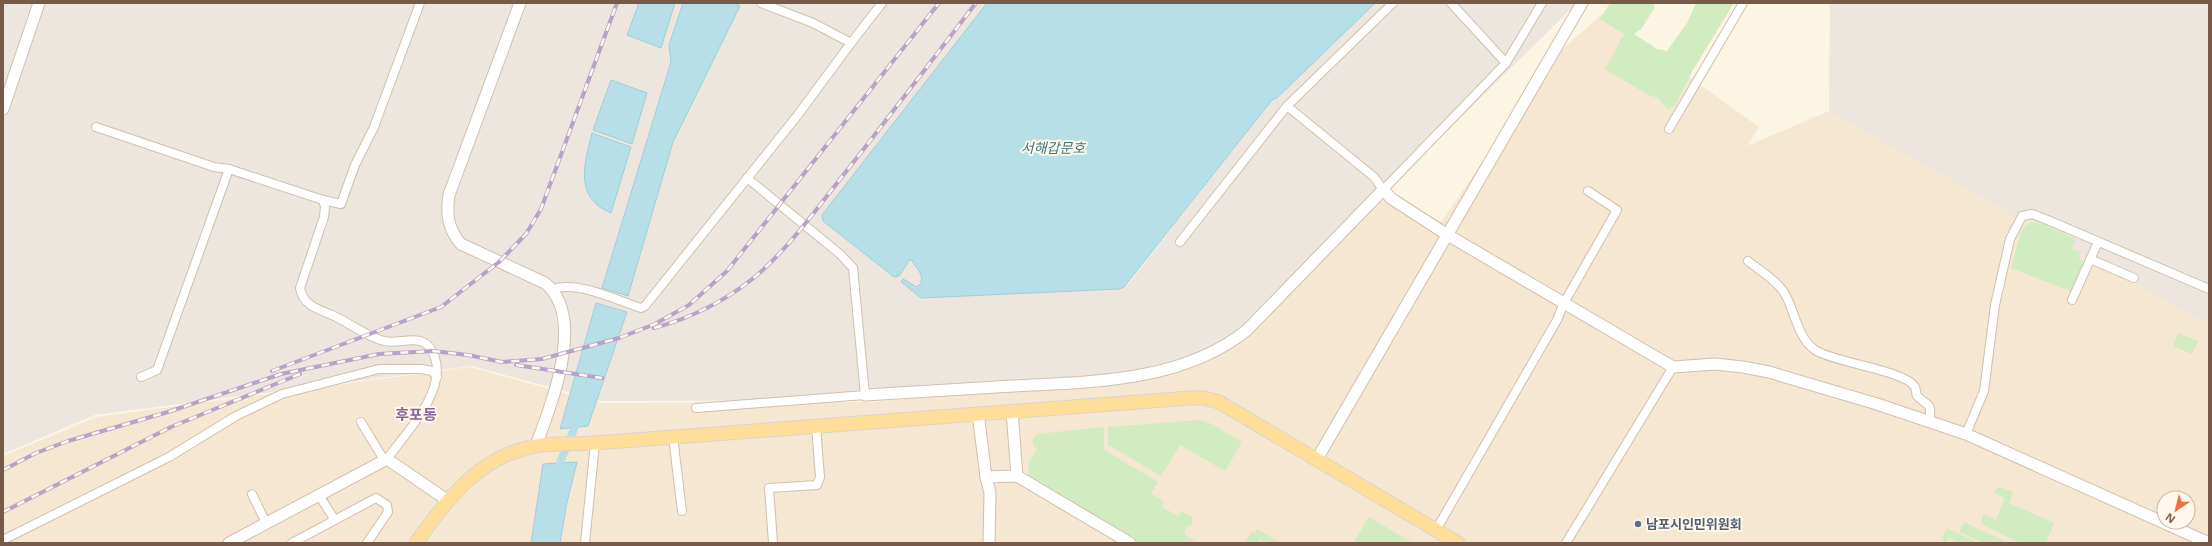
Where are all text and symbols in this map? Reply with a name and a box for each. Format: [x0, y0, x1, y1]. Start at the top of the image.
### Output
water label: 서해갑문호 [1021, 138, 1086, 157]
district label: 후포동 [395, 404, 437, 424]
north arrow [2156, 490, 2196, 530]
text: N [2162, 510, 2178, 527]
place label: 남포시인민위원회 [1646, 515, 1742, 533]
marker: 남포시인민위원회 [1633, 519, 1643, 529]

